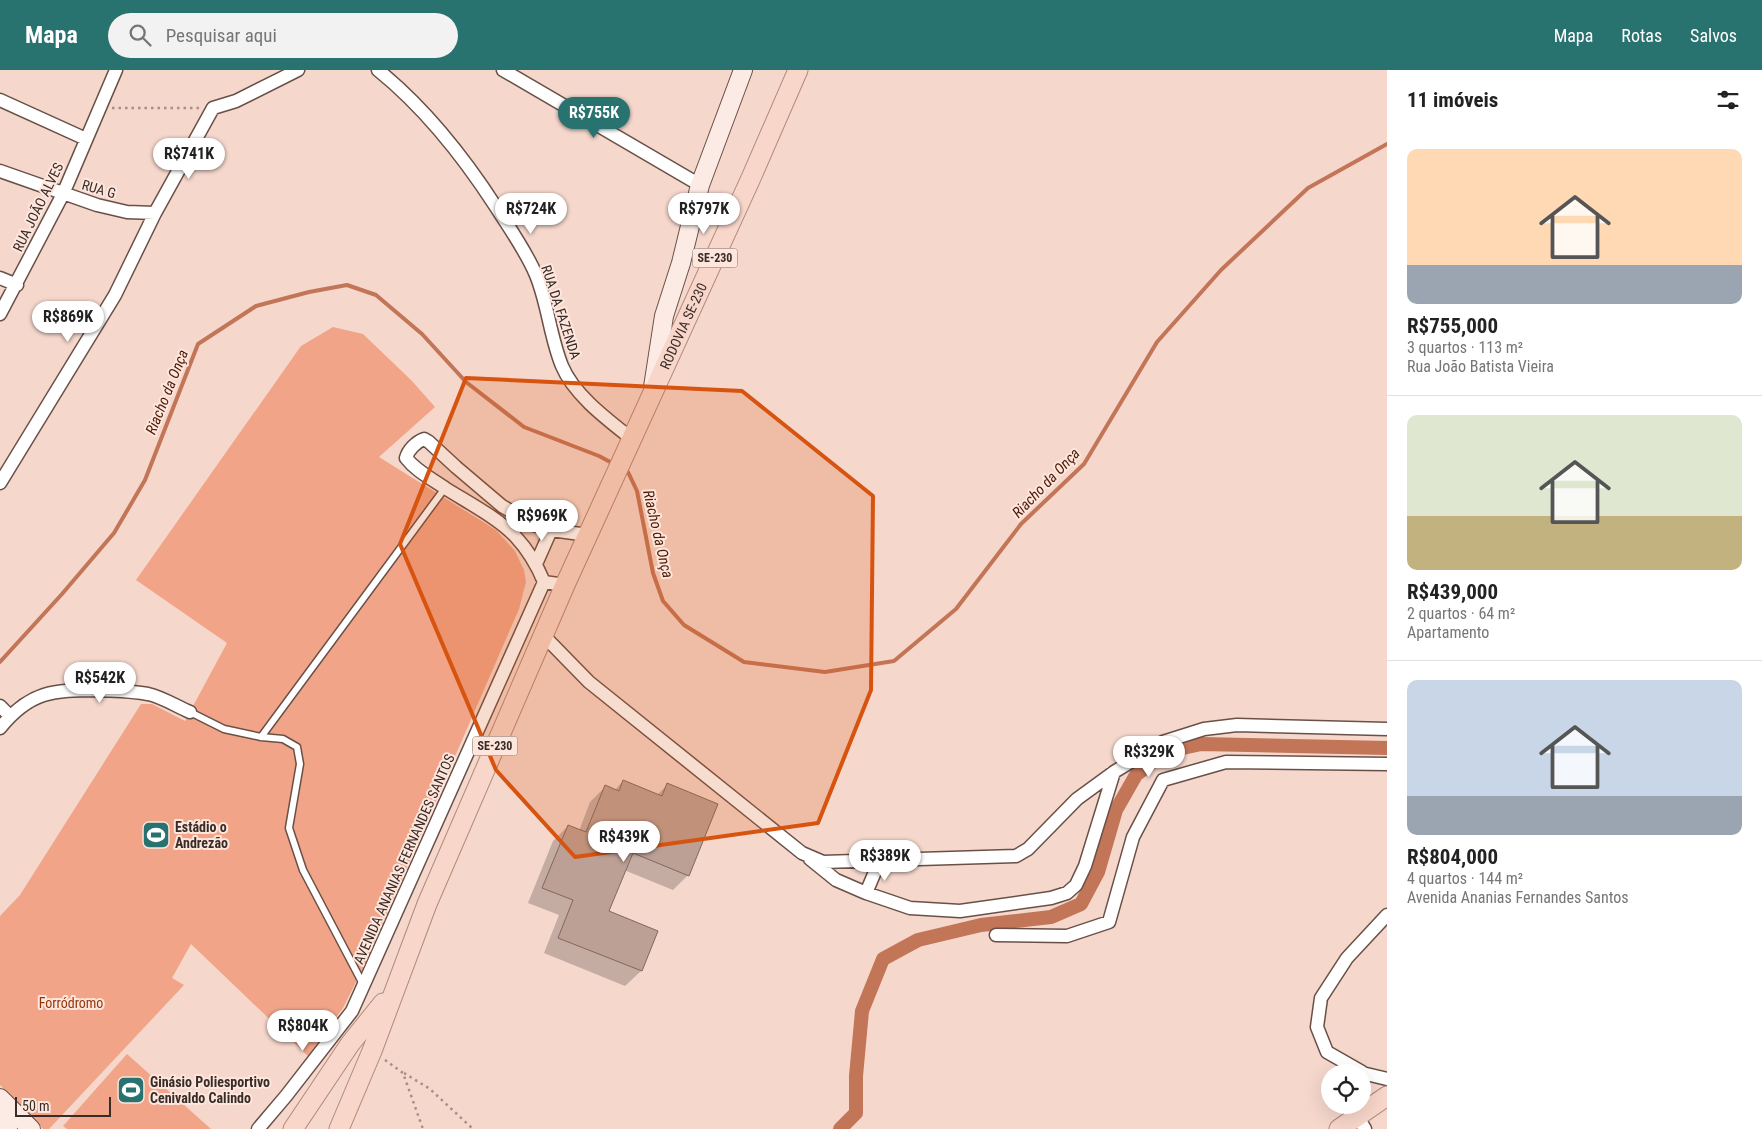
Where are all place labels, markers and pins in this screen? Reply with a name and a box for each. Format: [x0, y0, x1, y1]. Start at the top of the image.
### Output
pin: R$755K [553, 97, 635, 139]
pin: R$741K [148, 138, 230, 180]
pin: R$724K [490, 192, 572, 235]
pin: R$797K [663, 192, 745, 235]
pin: R$869K [27, 300, 109, 343]
pin: R$969K [501, 500, 583, 542]
pin: R$542K [59, 662, 141, 704]
pin: R$329K [1108, 736, 1190, 778]
place label: Estádio o Andrezão [175, 819, 228, 851]
sports icon: Estádio o Andrezão [141, 820, 171, 850]
pin: R$439K [583, 820, 665, 863]
pin: R$389K [844, 840, 926, 882]
pin: R$804K [262, 1010, 344, 1052]
place label: Ginásio Poliesportivo Cenivaldo Calindo [150, 1074, 270, 1106]
sports icon: Ginásio Poliesportivo Cenivaldo Calindo [116, 1075, 146, 1105]

